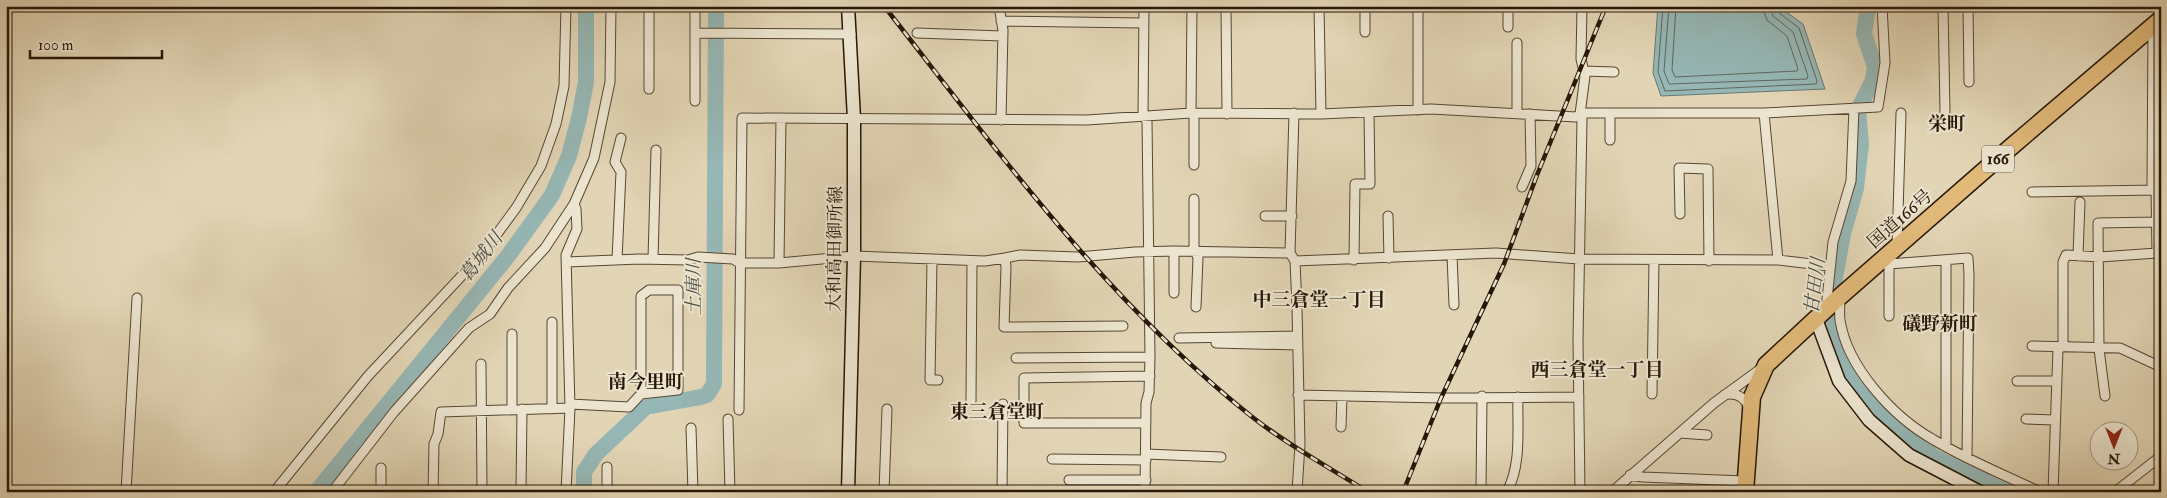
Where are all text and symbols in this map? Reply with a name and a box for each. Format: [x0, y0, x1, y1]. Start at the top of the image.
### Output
scale bar [30, 28, 162, 60]
text: 100 m [38, 36, 74, 55]
district label: 栄町 [1928, 112, 1966, 136]
road number: 166 [1982, 146, 2014, 172]
street label: 国道166号 [1863, 185, 1937, 253]
street label: 大和高田御所線 [822, 186, 848, 312]
water label: 葛城川 [454, 226, 509, 287]
water label: 甘田川 [1800, 254, 1831, 316]
water label: 土庫川 [682, 257, 706, 316]
district label: 中三倉堂一丁目 [1252, 288, 1386, 312]
district label: 礒野新町 [1902, 312, 1978, 336]
district label: 西三倉堂一丁目 [1530, 358, 1664, 382]
district label: 南今里町 [608, 370, 684, 394]
district label: 東三倉堂町 [949, 400, 1045, 424]
north arrow [2090, 420, 2140, 470]
text: N [2107, 450, 2121, 467]

